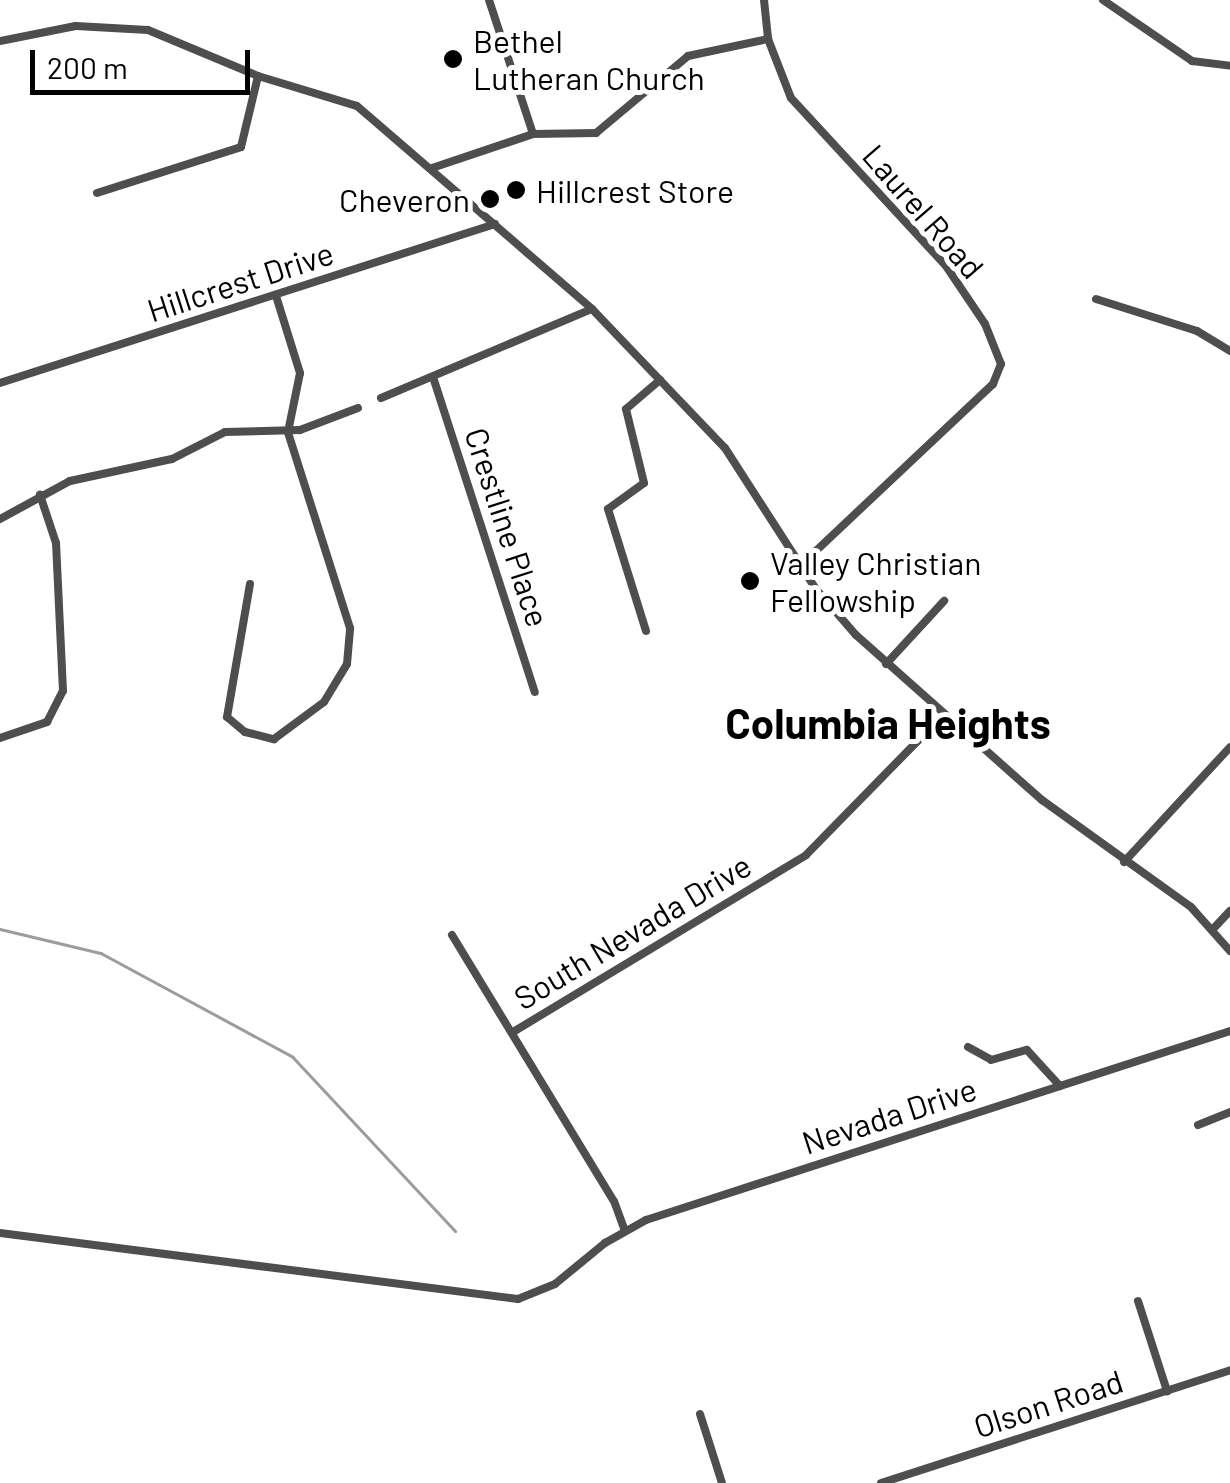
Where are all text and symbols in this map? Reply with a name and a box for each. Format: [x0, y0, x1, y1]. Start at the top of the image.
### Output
place label: Bethel Lutheran Church [473, 22, 705, 97]
scale bar [35, 30, 255, 92]
marker: Bethel Lutheran Church [442, 48, 464, 70]
text: 200 m [47, 49, 128, 85]
street label: Laurel Road [855, 136, 993, 286]
place label: Hillcrest Store [536, 171, 734, 209]
marker: Hillcrest Store [505, 179, 527, 201]
place label: Cheveron [339, 180, 470, 218]
marker: Cheveron [479, 188, 501, 210]
street label: Hillcrest Drive [142, 233, 338, 329]
street label: Crestline Place [458, 423, 558, 631]
place label: Valley Christian Fellowship [770, 544, 981, 619]
marker: Valley Christian Fellowship [739, 570, 761, 592]
district label: Columbia Heights [725, 697, 1051, 747]
street label: South Nevada Drive [507, 845, 757, 1017]
street label: Nevada Drive [797, 1069, 981, 1161]
street label: Olson Road [969, 1361, 1127, 1445]

